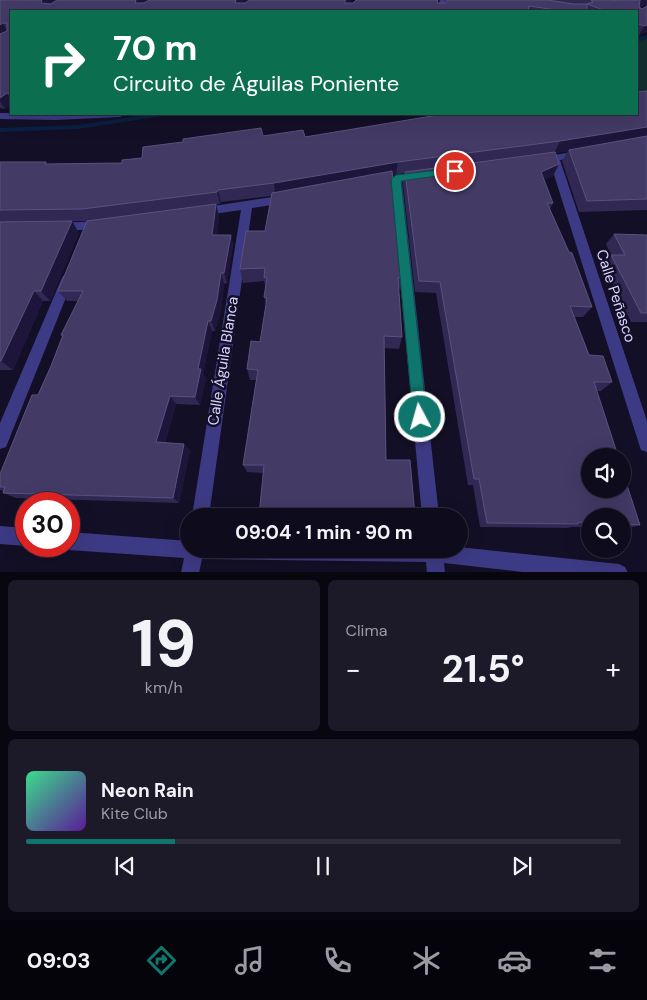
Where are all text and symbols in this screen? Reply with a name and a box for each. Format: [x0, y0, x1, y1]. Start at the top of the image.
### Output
text: 70 m [113, 25, 197, 71]
icon: right [30, 30, 95, 95]
text: Circuito de Águilas Poniente [113, 69, 399, 98]
pin [434, 150, 476, 192]
icon: arrive [441, 157, 469, 185]
street label: Calle Peñasco [592, 247, 640, 345]
street label: Calle Águila Blanca [203, 295, 243, 427]
position arrow [393, 390, 445, 442]
map controls [581, 448, 631, 558]
button: sound [581, 448, 631, 498]
speed limit sign: 30 [15, 492, 80, 557]
button: search [581, 508, 631, 558]
text: 09:04 · 1 min · 90 m [235, 520, 413, 545]
text: 19 [131, 602, 196, 686]
text: Clima [346, 620, 387, 641]
text: 21.5° [442, 644, 525, 694]
text: − [346, 651, 361, 688]
text: + [606, 651, 621, 688]
text: km/h [145, 677, 183, 698]
text: Neon Rain [101, 778, 194, 803]
text: Kite Club [101, 803, 168, 824]
icon: previous [111, 852, 139, 880]
icon: pause [309, 852, 337, 880]
icon: next [508, 852, 536, 880]
icon: directions [144, 943, 179, 978]
icon: music [232, 943, 267, 978]
icon: phone [320, 943, 355, 978]
icon: climate [409, 943, 444, 978]
icon: car [497, 943, 532, 978]
icon: filters [585, 943, 620, 978]
text: 09:03 [27, 946, 90, 975]

